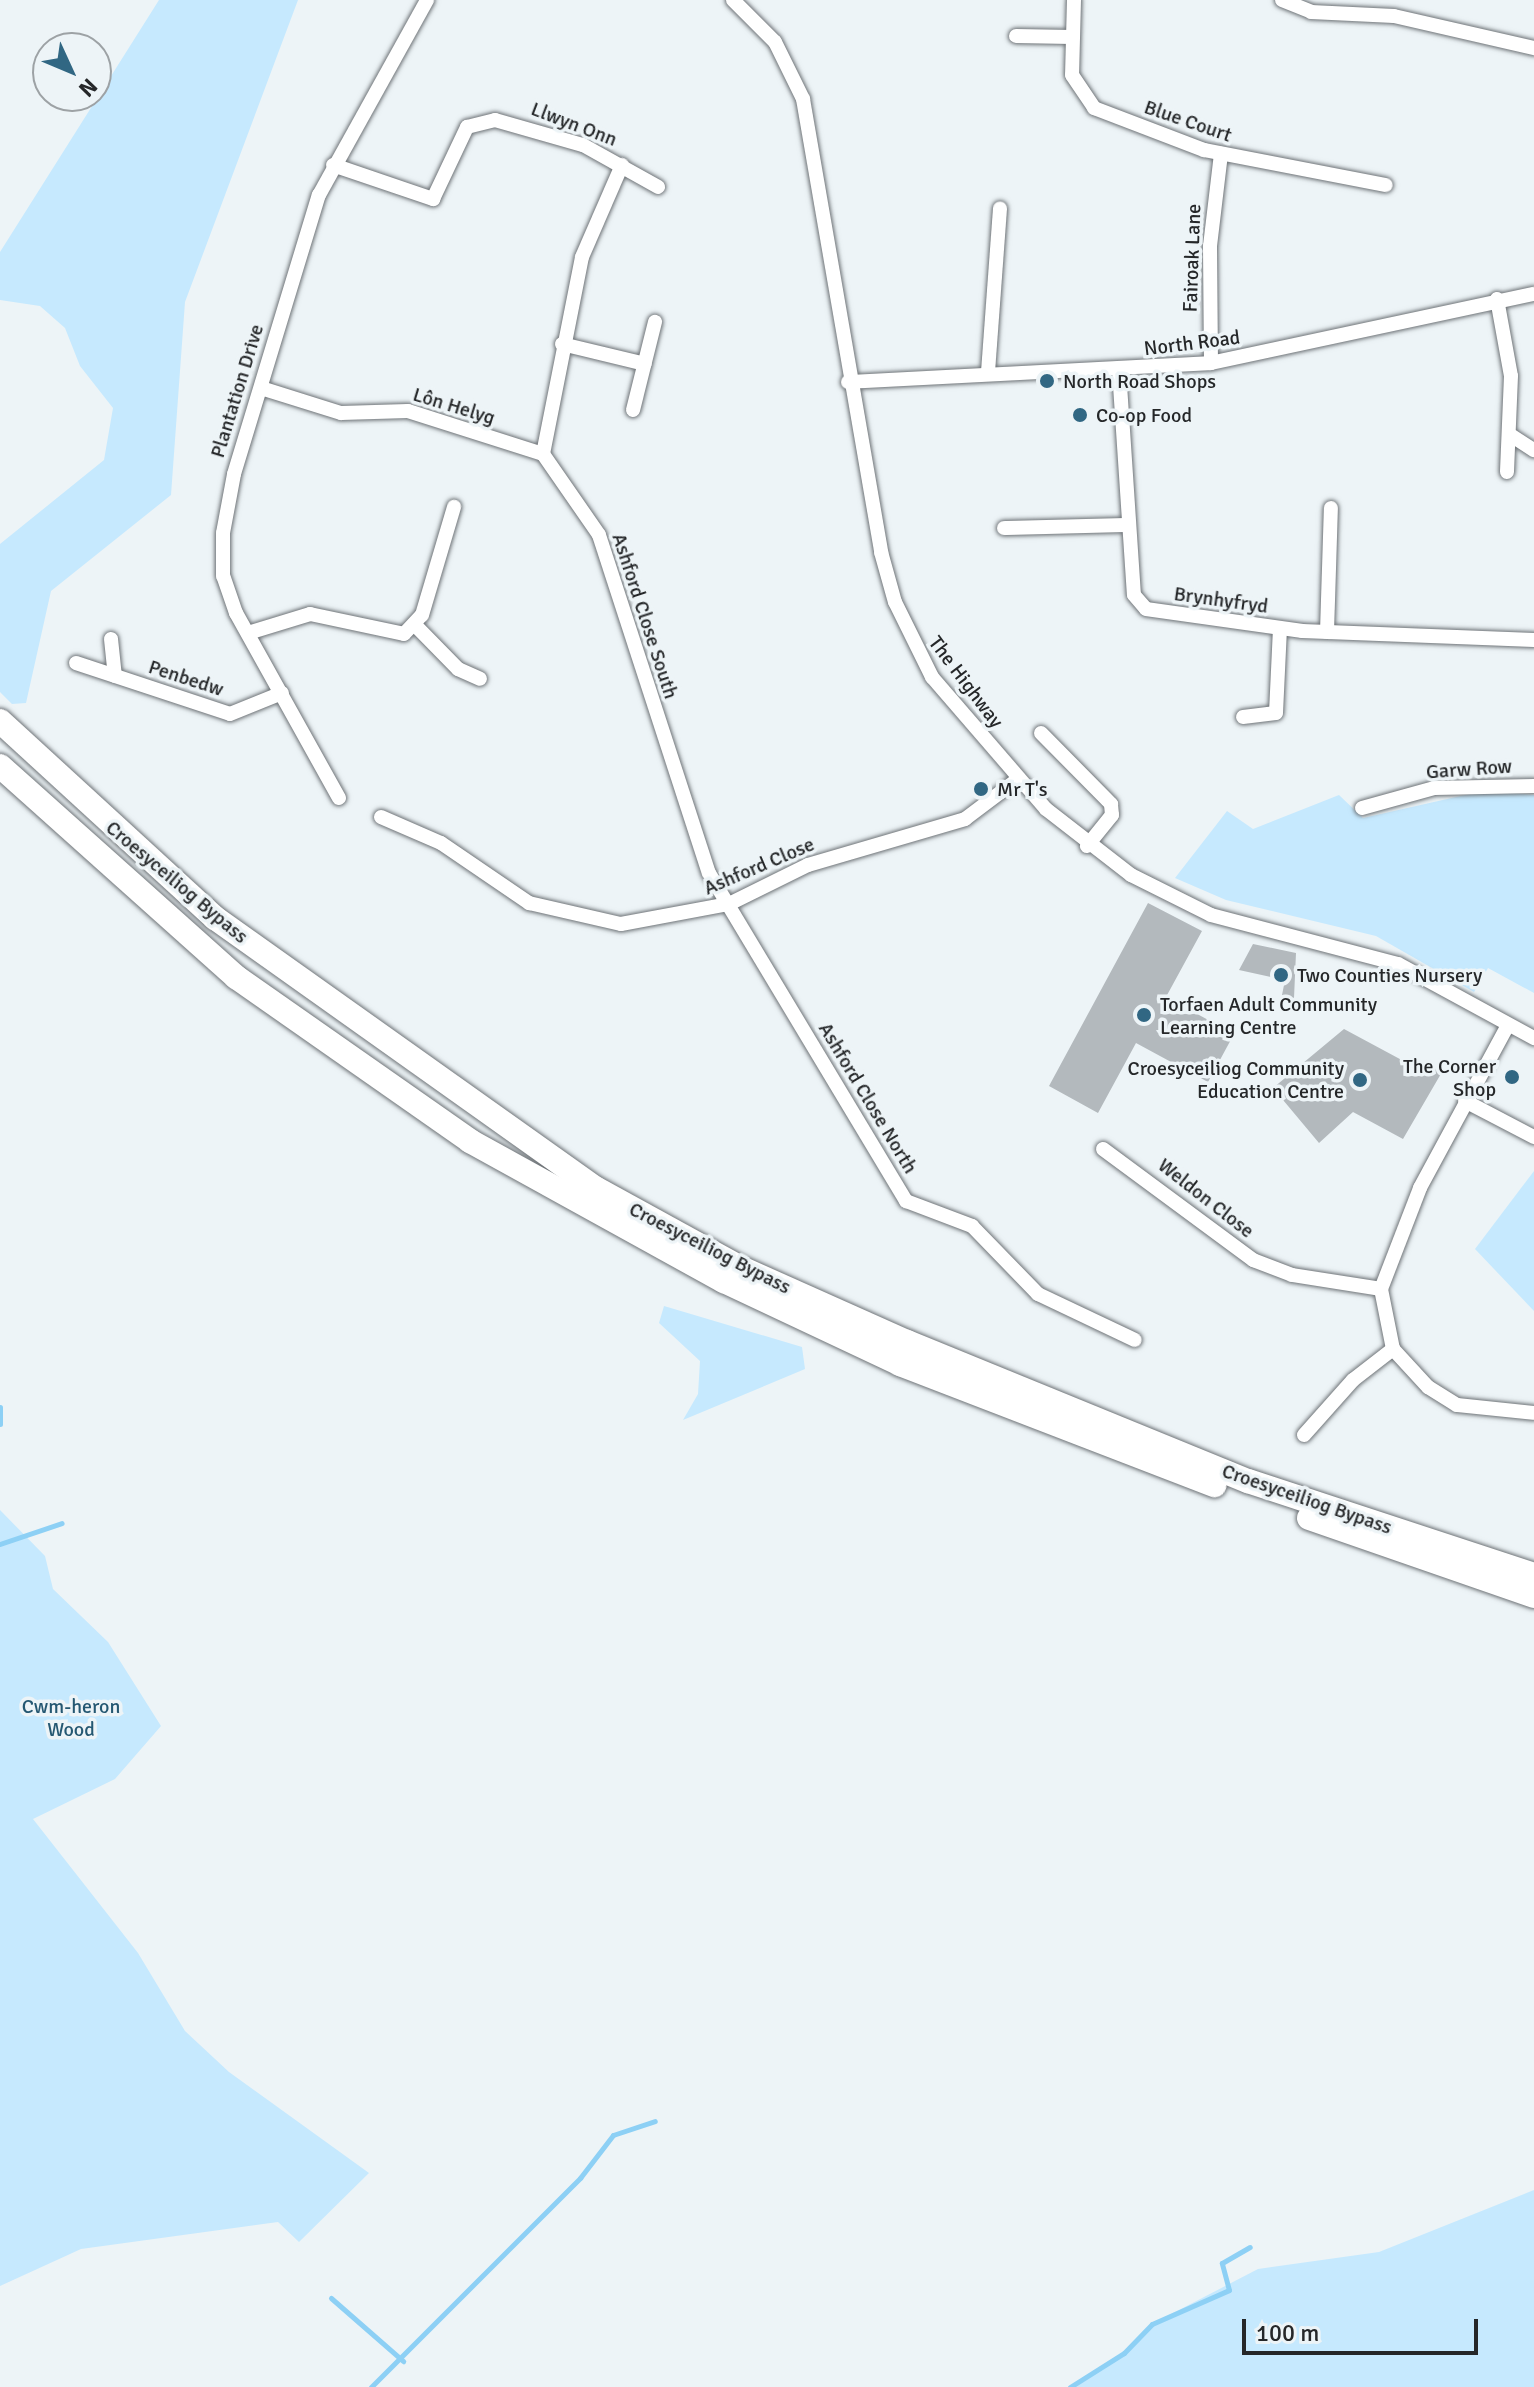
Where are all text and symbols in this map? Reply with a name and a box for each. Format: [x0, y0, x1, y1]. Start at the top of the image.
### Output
north arrow [32, 32, 112, 112]
text: N [73, 73, 103, 103]
street label: Blue Court [1141, 95, 1235, 147]
street label: Llwyn Onn [528, 97, 620, 151]
street label: Fairoak Lane [1178, 203, 1206, 313]
street label: Plantation Drive [205, 321, 269, 461]
street label: North Road [1142, 325, 1242, 361]
place label: North Road Shops [1063, 369, 1216, 393]
marker: North Road Shops [1038, 372, 1056, 390]
street label: Lôn Helyg [410, 382, 498, 430]
place label: Co-op Food [1096, 403, 1192, 427]
marker: Co-op Food [1071, 406, 1089, 424]
street label: Ashford Close South [607, 530, 683, 702]
street label: Brynhyfryd [1172, 582, 1270, 618]
street label: The Highway [924, 631, 1008, 733]
street label: Penbedw [146, 655, 226, 701]
street label: Garw Row [1425, 754, 1513, 784]
place label: Mr T's [997, 777, 1048, 801]
marker: Mr T's [972, 780, 990, 798]
street label: Croesyceiliog Bypass [101, 816, 253, 948]
street label: Ashford Close [700, 832, 818, 900]
place label: Two Counties Nursery [1297, 963, 1482, 987]
marker: Two Counties Nursery [1272, 966, 1290, 984]
place label: Torfaen Adult Community Learning Centre [1160, 992, 1377, 1039]
marker: Torfaen Adult Community Learning Centre [1135, 1006, 1153, 1024]
street label: Ashford Close North [813, 1018, 923, 1178]
place label: The Corner Shop [1403, 1054, 1496, 1101]
place label: Croesyceiliog Community Education Centre [1128, 1056, 1344, 1103]
marker: The Corner Shop [1503, 1068, 1521, 1086]
marker: Croesyceiliog Community Education Centre [1351, 1071, 1369, 1089]
street label: Weldon Close [1153, 1153, 1259, 1243]
street label: Croesyceiliog Bypass [625, 1197, 795, 1299]
street label: Croesyceiliog Bypass [1219, 1459, 1395, 1539]
park label: Cwm-heron Wood [22, 1694, 120, 1741]
scale bar [1246, 2303, 1482, 2353]
text: 100 m [1256, 2318, 1319, 2348]

